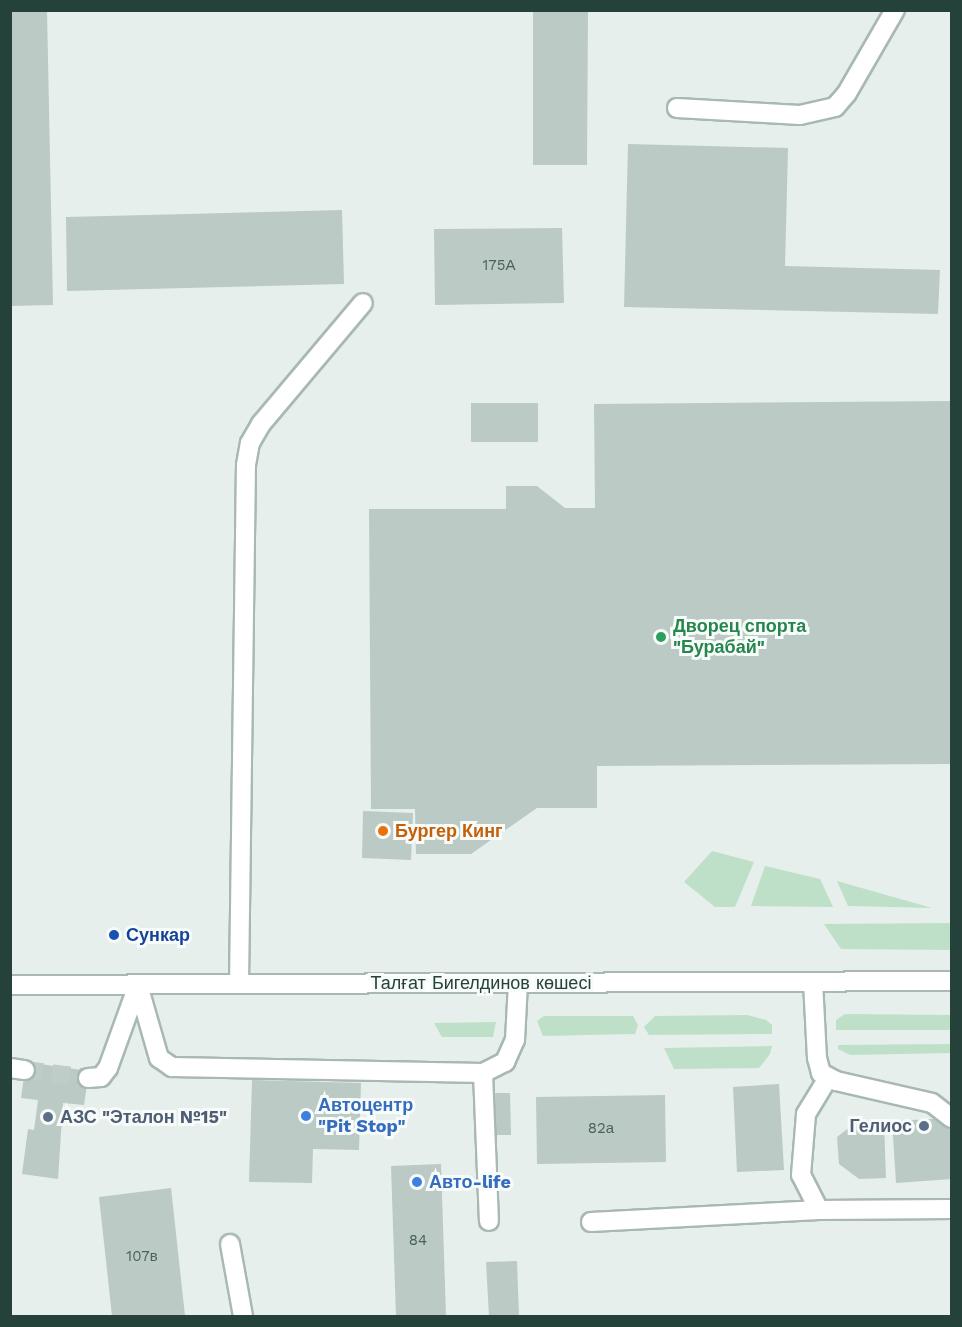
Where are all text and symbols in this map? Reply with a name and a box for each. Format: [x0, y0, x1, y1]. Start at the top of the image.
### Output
house number: 175А [483, 257, 515, 275]
place label: Дворец спорта "Бурабай" [673, 616, 806, 658]
marker: Дворец спорта "Бурабай" [654, 630, 668, 644]
place label: Бургер Кинг [395, 820, 503, 842]
marker: Бургер Кинг [376, 824, 390, 838]
place label: Сункар [126, 924, 190, 946]
marker: Сункар [107, 928, 121, 942]
street label: Талғат Бигелдинов көшесі [371, 972, 591, 994]
place label: Автоцентр "Pit Stop" [318, 1095, 413, 1138]
place label: АЗС "Эталон №15" [60, 1106, 227, 1128]
marker: Автоцентр "Pit Stop" [299, 1109, 313, 1123]
marker: АЗС "Эталон №15" [41, 1110, 55, 1124]
place label: Гелиос [849, 1115, 912, 1137]
marker: Гелиос [917, 1119, 931, 1133]
house number: 82а [588, 1120, 614, 1138]
place label: Авто-life [429, 1171, 511, 1193]
marker: Авто-life [410, 1175, 424, 1189]
house number: 84 [409, 1232, 427, 1250]
house number: 107в [126, 1248, 158, 1266]

